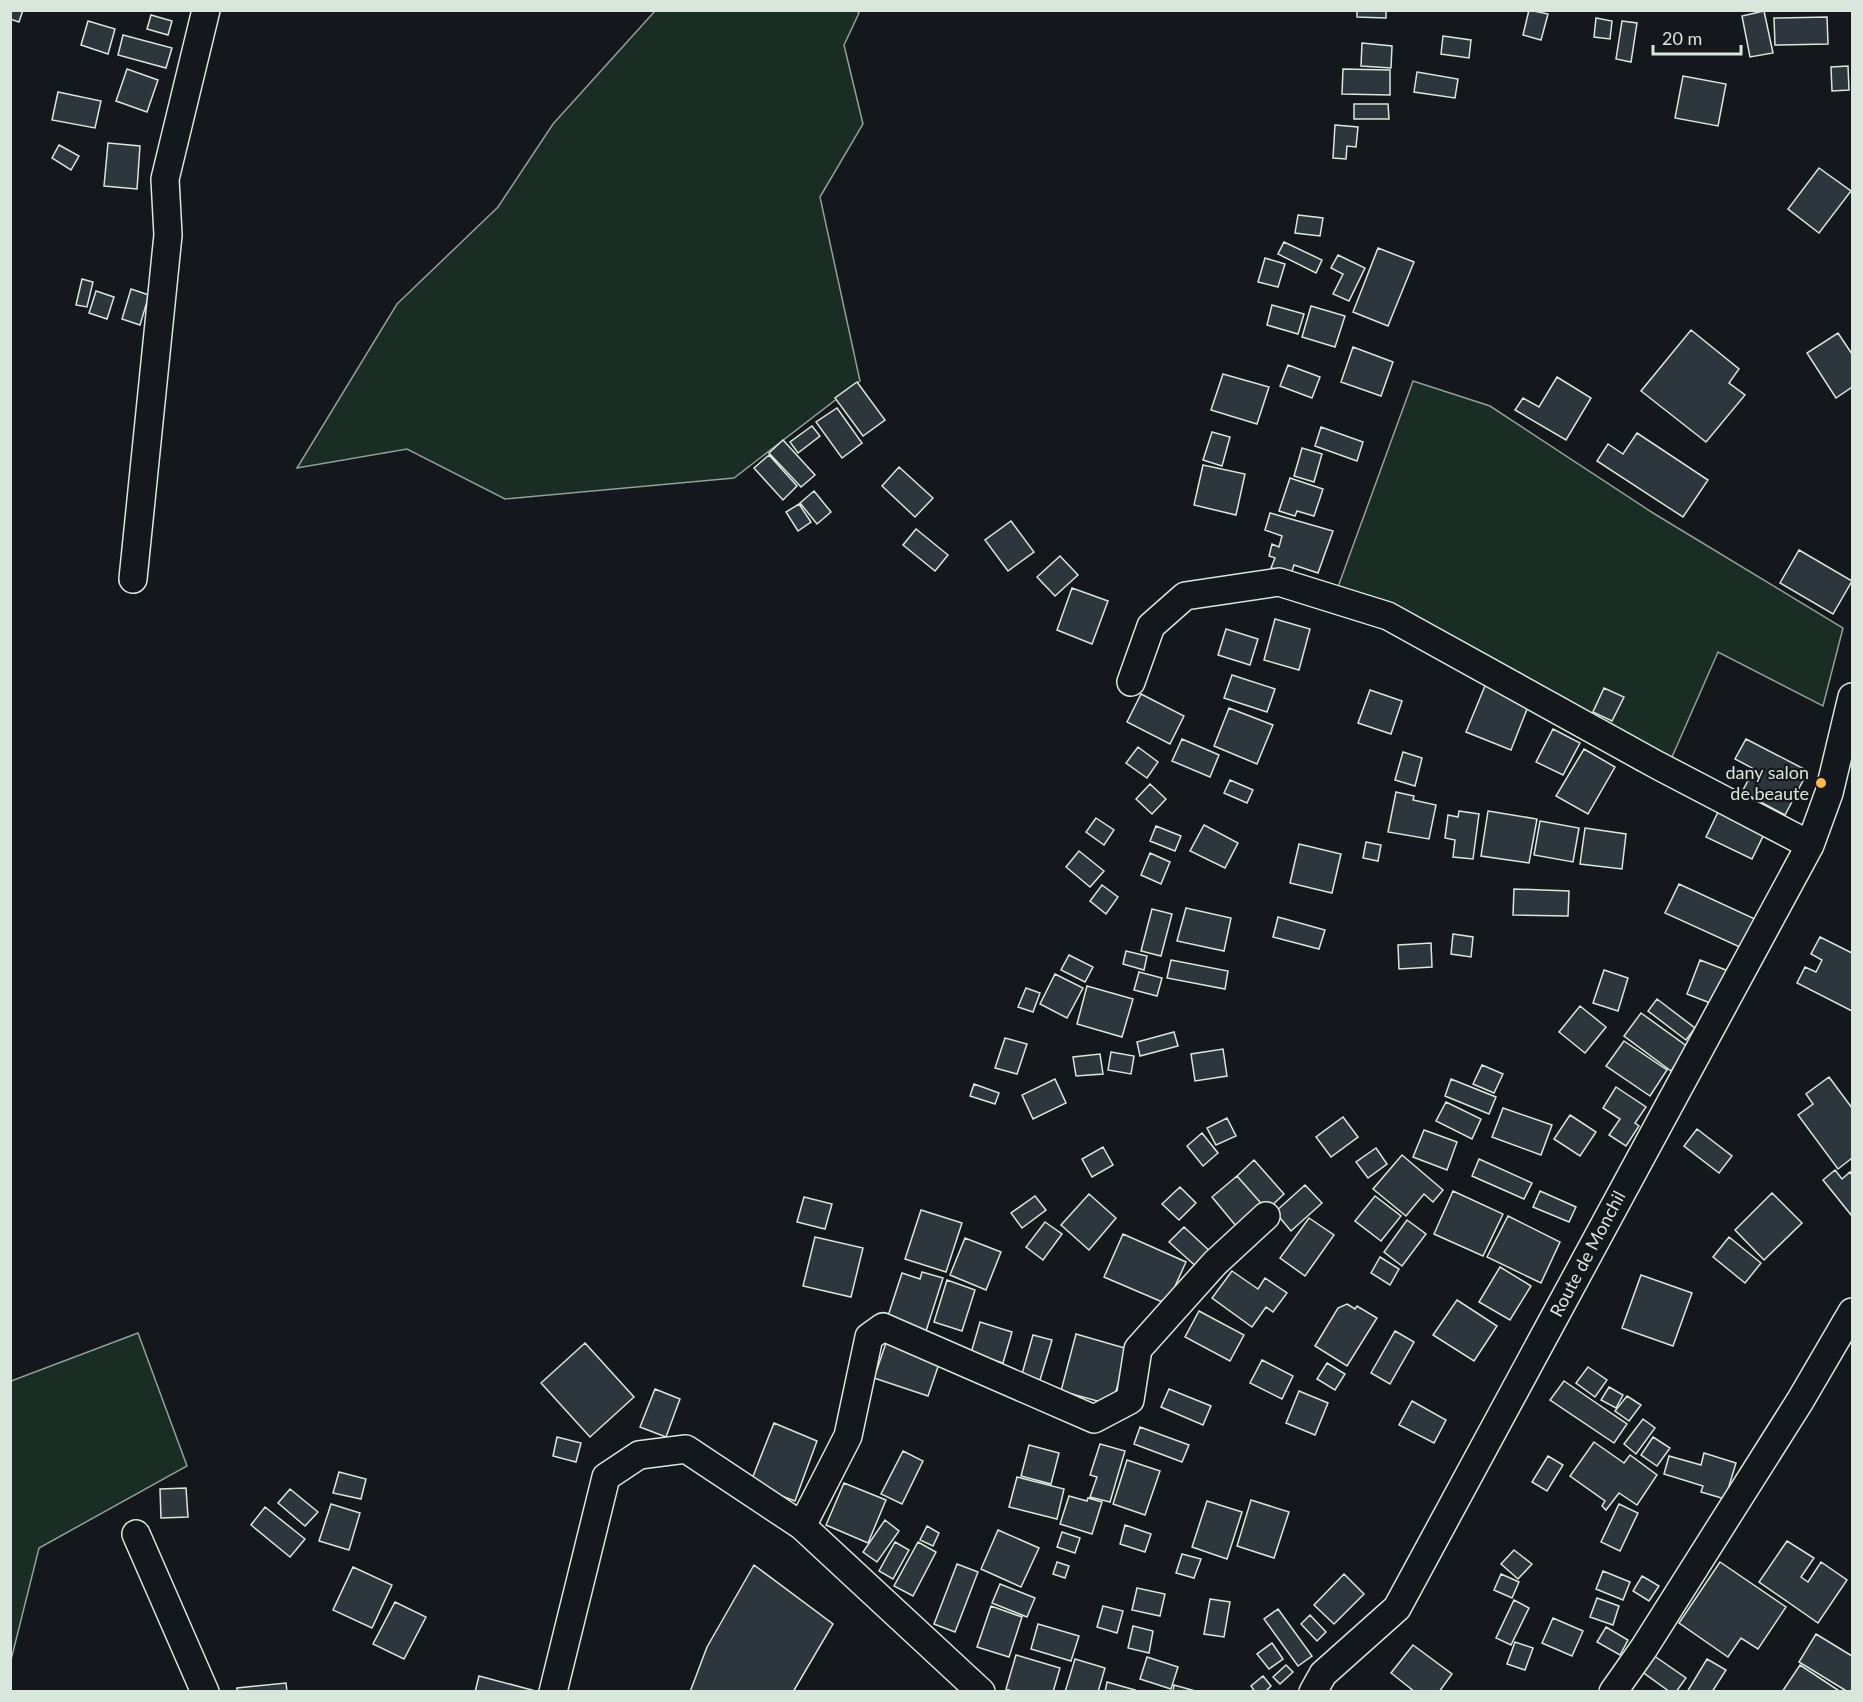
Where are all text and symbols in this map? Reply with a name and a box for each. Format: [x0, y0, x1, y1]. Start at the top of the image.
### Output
scale bar [1653, 18, 1742, 56]
text: 20 m [1662, 27, 1702, 49]
place label: dany salon de beaute [1725, 761, 1809, 804]
marker: dany salon de beaute [1814, 776, 1828, 790]
street label: Route de Monchil [1545, 1187, 1630, 1320]

